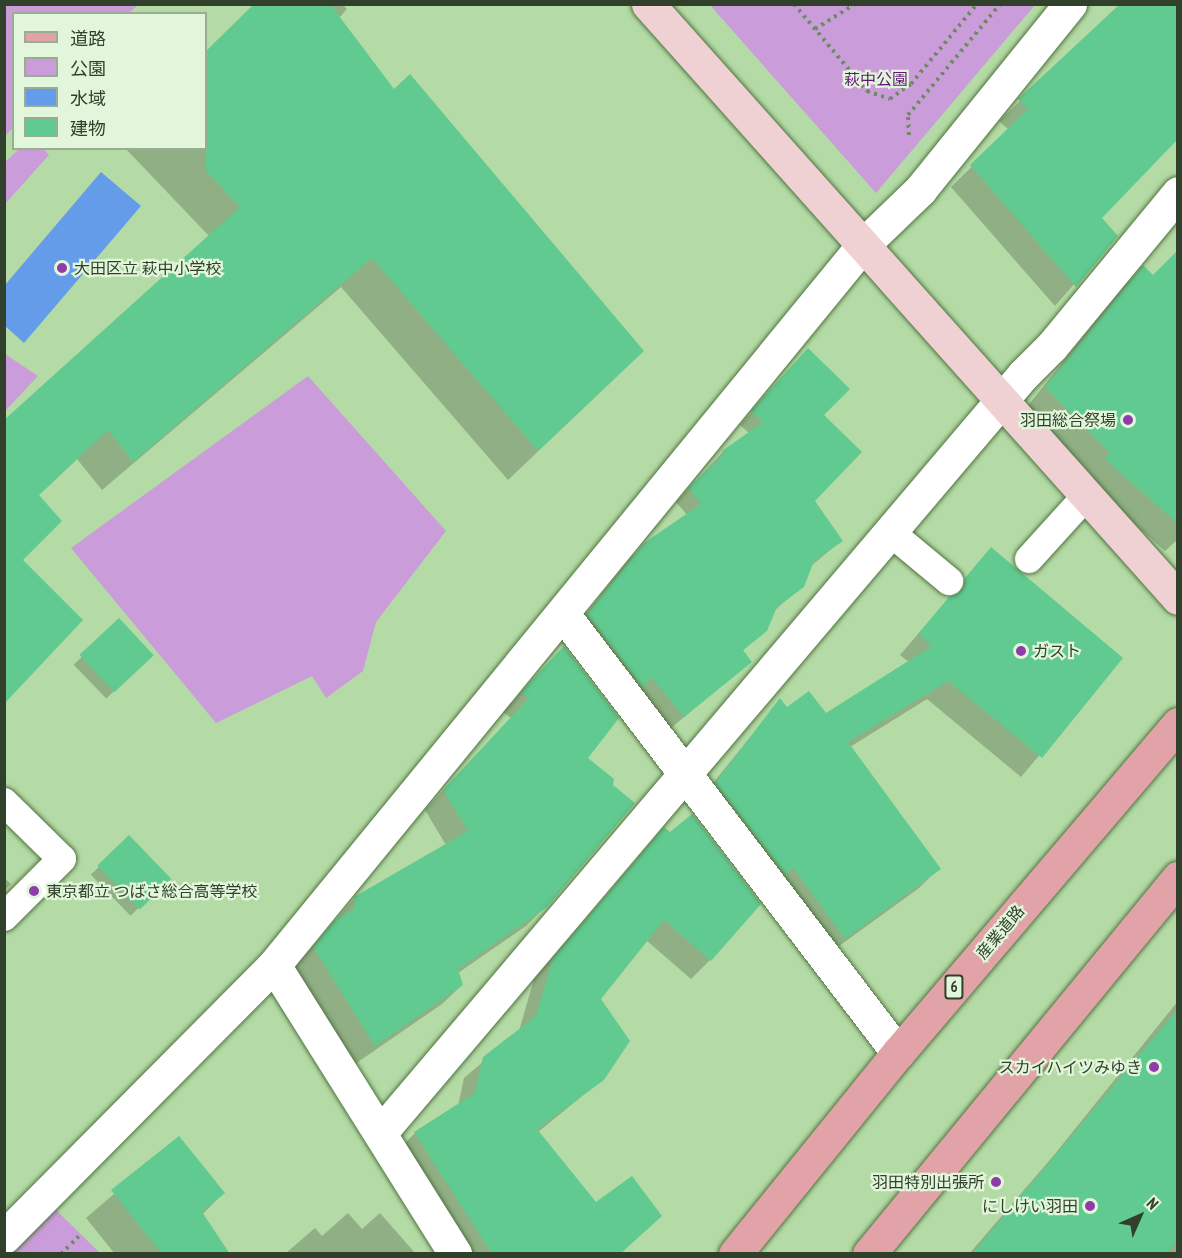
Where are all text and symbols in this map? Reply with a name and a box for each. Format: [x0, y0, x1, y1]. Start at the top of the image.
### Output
legend [12, 12, 207, 150]
text: 道路 [70, 27, 106, 50]
text: 公園 [70, 57, 106, 80]
park label: 萩中公園 [844, 69, 908, 89]
text: 水域 [70, 87, 106, 110]
text: 建物 [70, 117, 106, 140]
place label: 大田区立 萩中小学校 [74, 258, 221, 278]
marker: 大田区立 萩中小学校 [55, 261, 69, 275]
place label: 羽田総合祭場 [1020, 410, 1116, 430]
marker: 羽田総合祭場 [1121, 413, 1135, 427]
place label: ガスト [1033, 641, 1081, 661]
marker: ガスト [1014, 644, 1028, 658]
place label: 東京都立 つばさ総合高等学校 [46, 881, 257, 901]
marker: 東京都立 つばさ総合高等学校 [27, 884, 41, 898]
street label: 産業道路 [972, 901, 1028, 963]
road number: 6 [944, 975, 964, 999]
place label: スカイハイツみゆき [998, 1057, 1142, 1077]
marker: スカイハイツみゆき [1147, 1060, 1161, 1074]
place label: 羽田特別出張所 [872, 1172, 984, 1192]
marker: 羽田特別出張所 [989, 1175, 1003, 1189]
north arrow [1110, 1186, 1170, 1246]
text: N [1143, 1193, 1163, 1213]
place label: にしけい羽田 [982, 1196, 1078, 1216]
marker: にしけい羽田 [1083, 1199, 1097, 1213]

